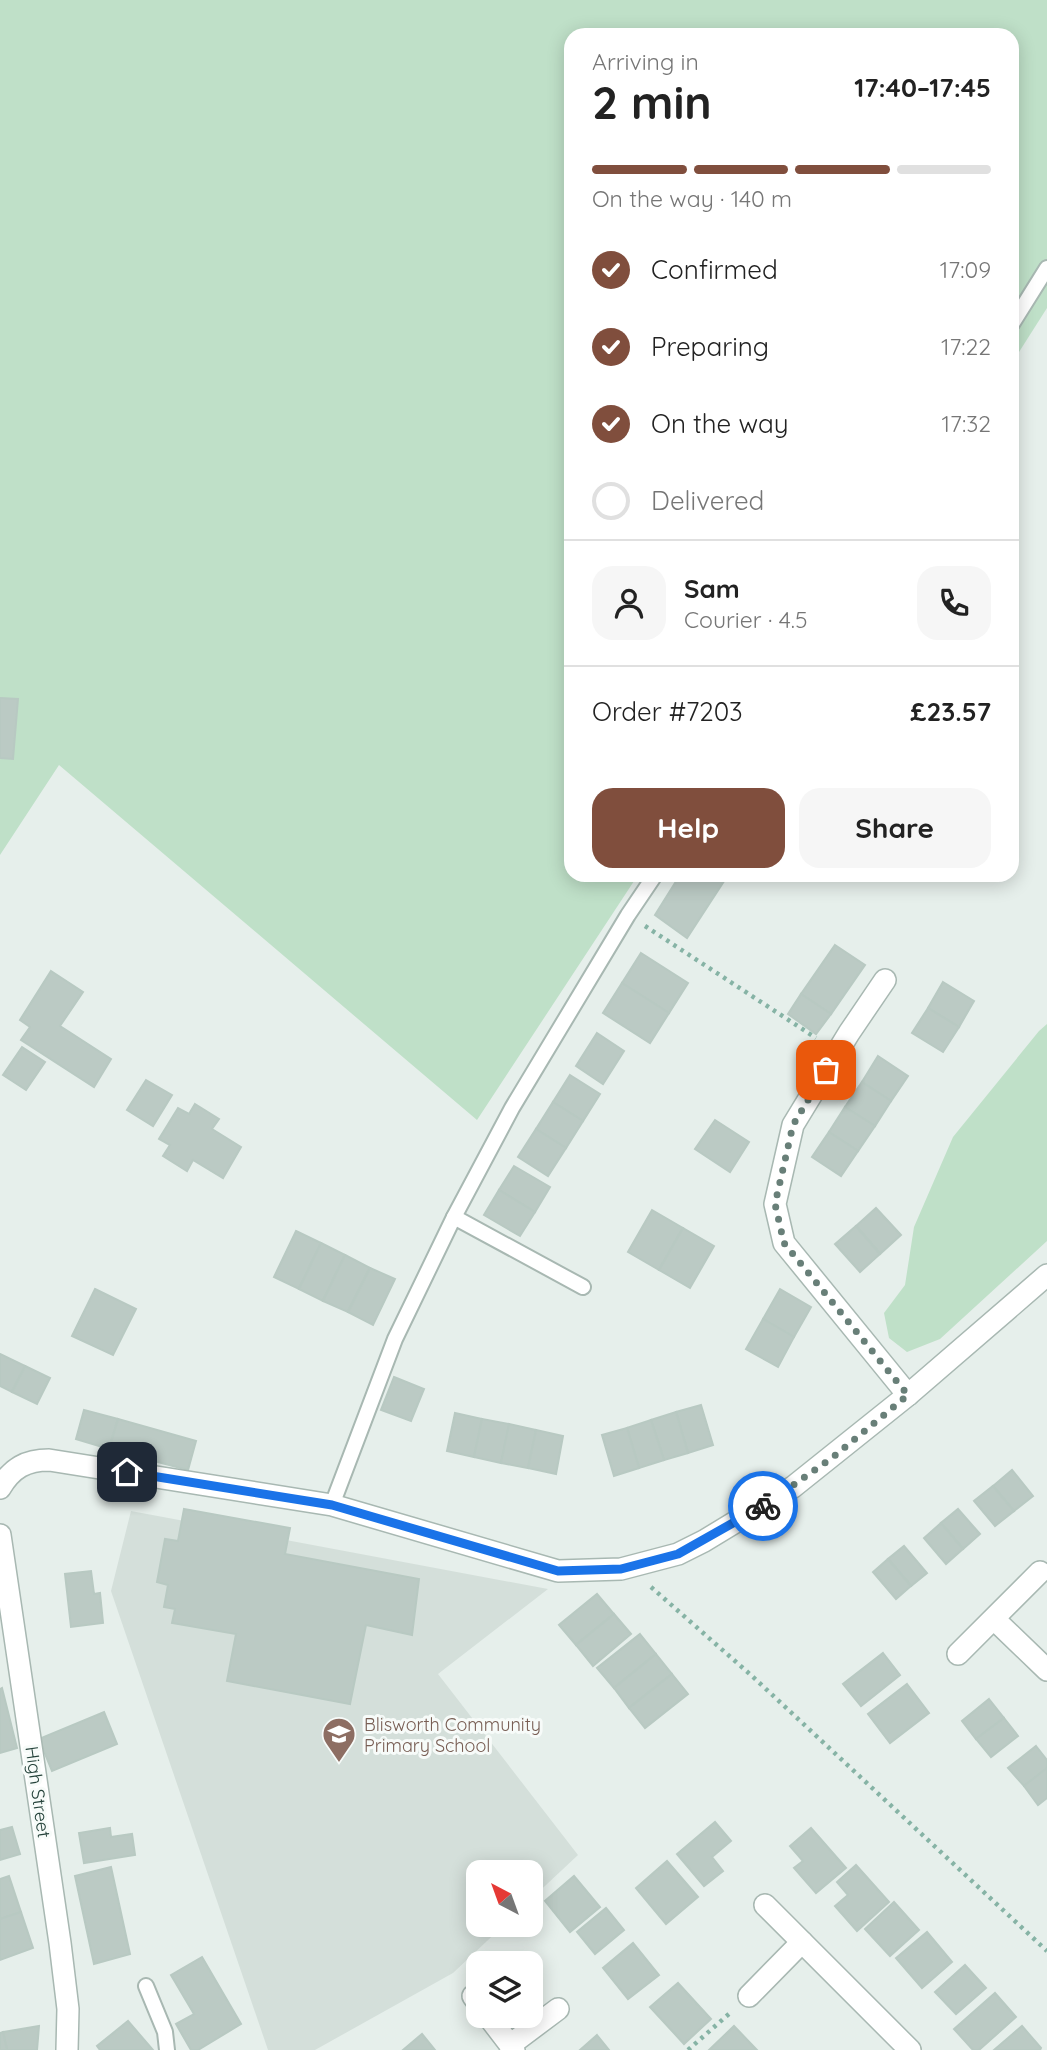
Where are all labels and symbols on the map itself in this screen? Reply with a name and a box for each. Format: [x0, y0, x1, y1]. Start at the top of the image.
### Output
pin [796, 1040, 856, 1100]
pin [97, 1442, 157, 1502]
courier [728, 1471, 798, 1541]
place label: Blisworth Community Primary School [364, 1713, 541, 1757]
school or university icon: Blisworth Community Primary School [320, 1715, 358, 1764]
street label: High Street [20, 1745, 56, 1839]
north arrow [466, 1860, 542, 1937]

